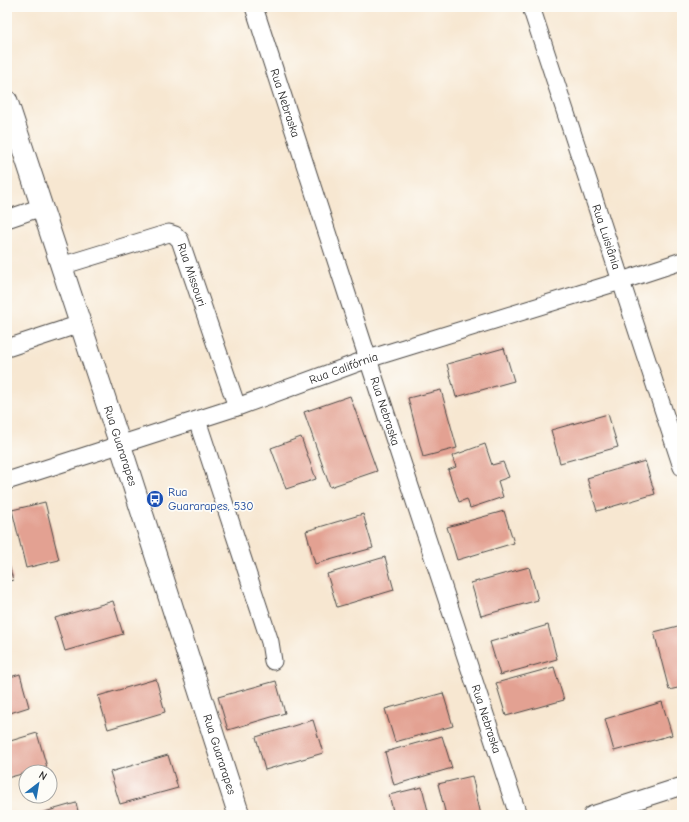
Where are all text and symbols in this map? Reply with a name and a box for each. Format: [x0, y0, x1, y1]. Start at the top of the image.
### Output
street label: Rua Nebraska [267, 67, 303, 139]
street label: Rua Luisiânia [589, 203, 624, 271]
street label: Rua Missouri [175, 241, 209, 308]
street label: Rua Califórnia [307, 349, 380, 387]
street label: Rua Nebraska [367, 375, 403, 447]
street label: Rua Guararapes [101, 404, 140, 488]
place label: Rua Guararapes, 530 [168, 485, 254, 513]
bus stop icon: Rua Guararapes, 530 [145, 489, 165, 509]
street label: Rua Nebraska [469, 683, 504, 755]
street label: Rua Guararapes [200, 712, 239, 796]
north arrow [18, 764, 58, 804]
text: N [36, 768, 49, 783]

